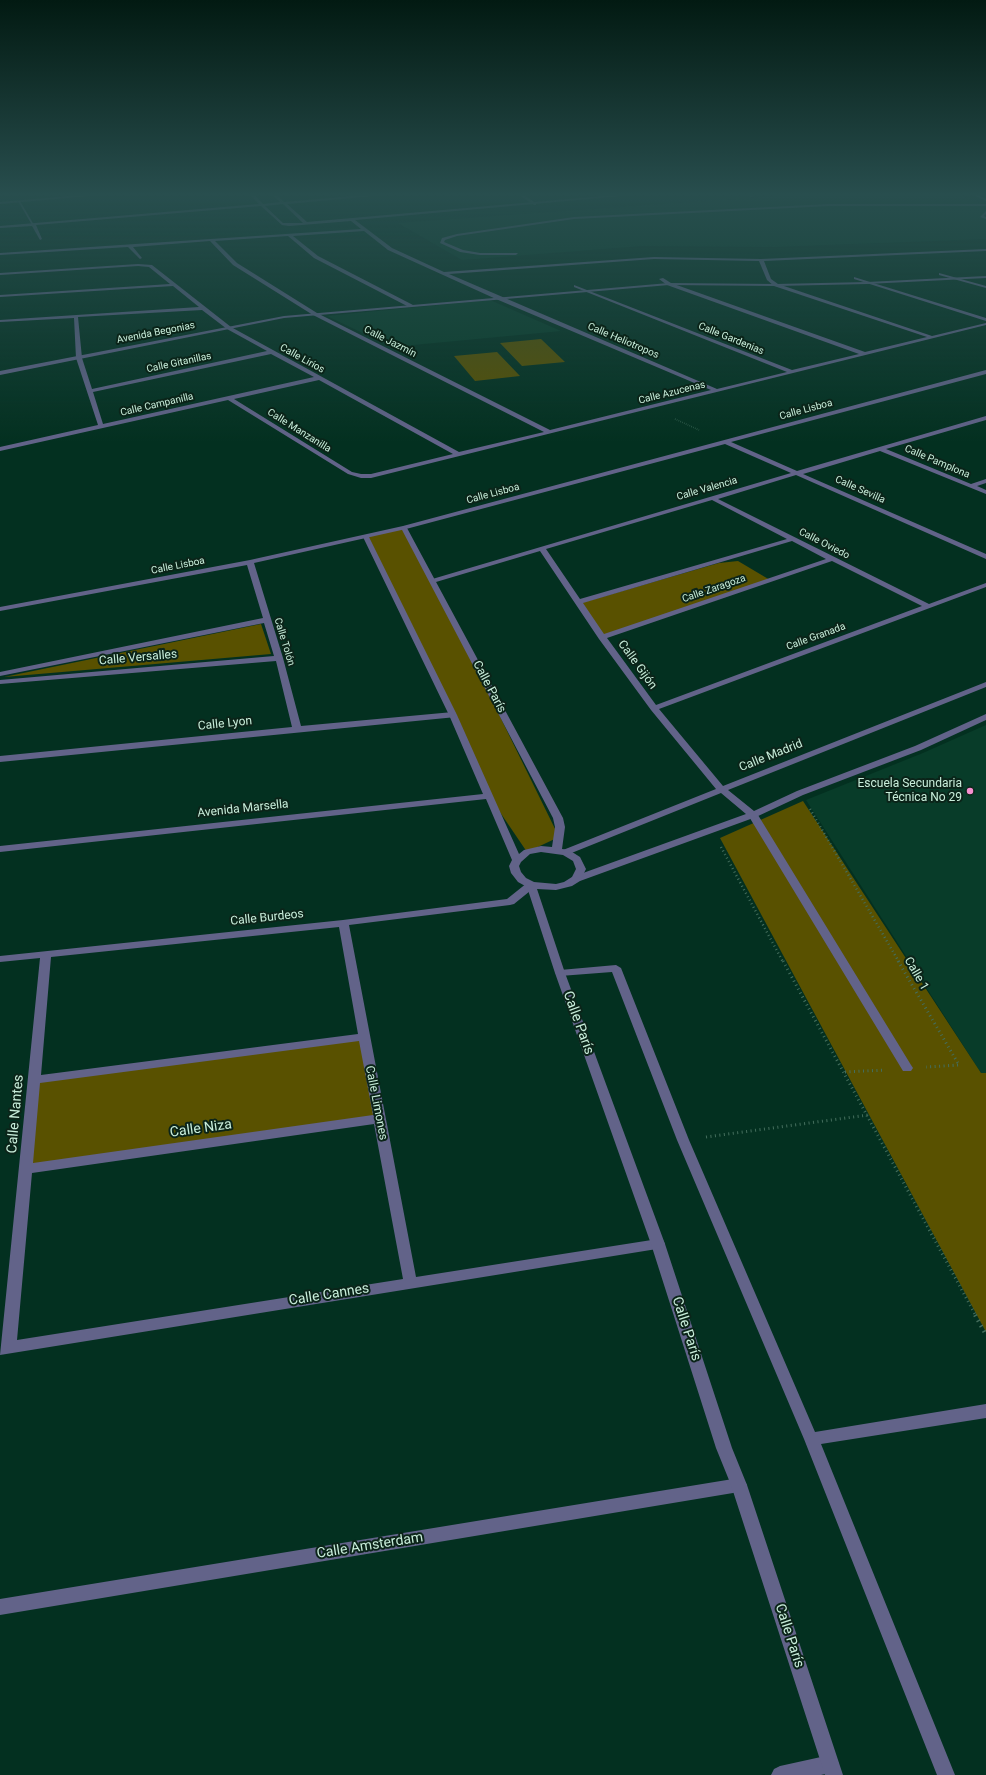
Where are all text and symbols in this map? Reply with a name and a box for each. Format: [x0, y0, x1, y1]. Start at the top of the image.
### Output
street label: Avenida Begonias [116, 320, 196, 346]
street label: Calle Gardenias [696, 320, 766, 358]
street label: Calle Heliotropos [586, 321, 660, 361]
street label: Calle Jazmín [362, 324, 418, 360]
street label: Calle Lirios [278, 342, 326, 376]
street label: Calle Gitanillas [145, 350, 213, 376]
street label: Calle Azucenas [637, 379, 707, 407]
street label: Calle Campanilla [119, 391, 195, 419]
street label: Calle Lisboa [778, 397, 834, 423]
street label: Calle Manzanilla [265, 407, 333, 455]
street label: Calle Pamplona [903, 443, 971, 481]
street label: Calle Sevilla [833, 474, 887, 506]
street label: Calle Valencia [675, 475, 739, 503]
street label: Calle Lisboa [465, 481, 521, 507]
street label: Calle Oviedo [797, 526, 851, 562]
street label: Calle Lisboa [150, 555, 206, 577]
street label: Calle Zaragoza [681, 573, 747, 605]
street label: Calle Tolón [271, 617, 297, 667]
street label: Calle Granada [785, 621, 847, 653]
street label: Calle Gijón [614, 638, 660, 692]
street label: Calle Versalles [98, 647, 178, 669]
street label: Calle París [469, 659, 509, 715]
street label: Calle Lyon [197, 714, 253, 734]
street label: Calle Madrid [737, 737, 805, 775]
place label: Escuela Secundaria Técnica No 29 [857, 777, 962, 805]
marker: Escuela Secundaria Técnica No 29 [965, 786, 975, 796]
street label: Avenida Marsella [197, 797, 289, 821]
street label: Calle Burdeos [230, 907, 304, 929]
street label: Calle 1 [901, 955, 931, 993]
street label: Calle París [559, 989, 597, 1057]
street label: Calle Limones [362, 1065, 390, 1141]
street label: Calle Nantes [4, 1074, 28, 1154]
street label: Calle Niza [169, 1116, 233, 1142]
street label: Calle Cannes [288, 1280, 370, 1310]
street label: Calle París [668, 1295, 704, 1363]
street label: Calle Amsterdam [316, 1529, 424, 1563]
street label: Calle París [771, 1602, 807, 1670]

